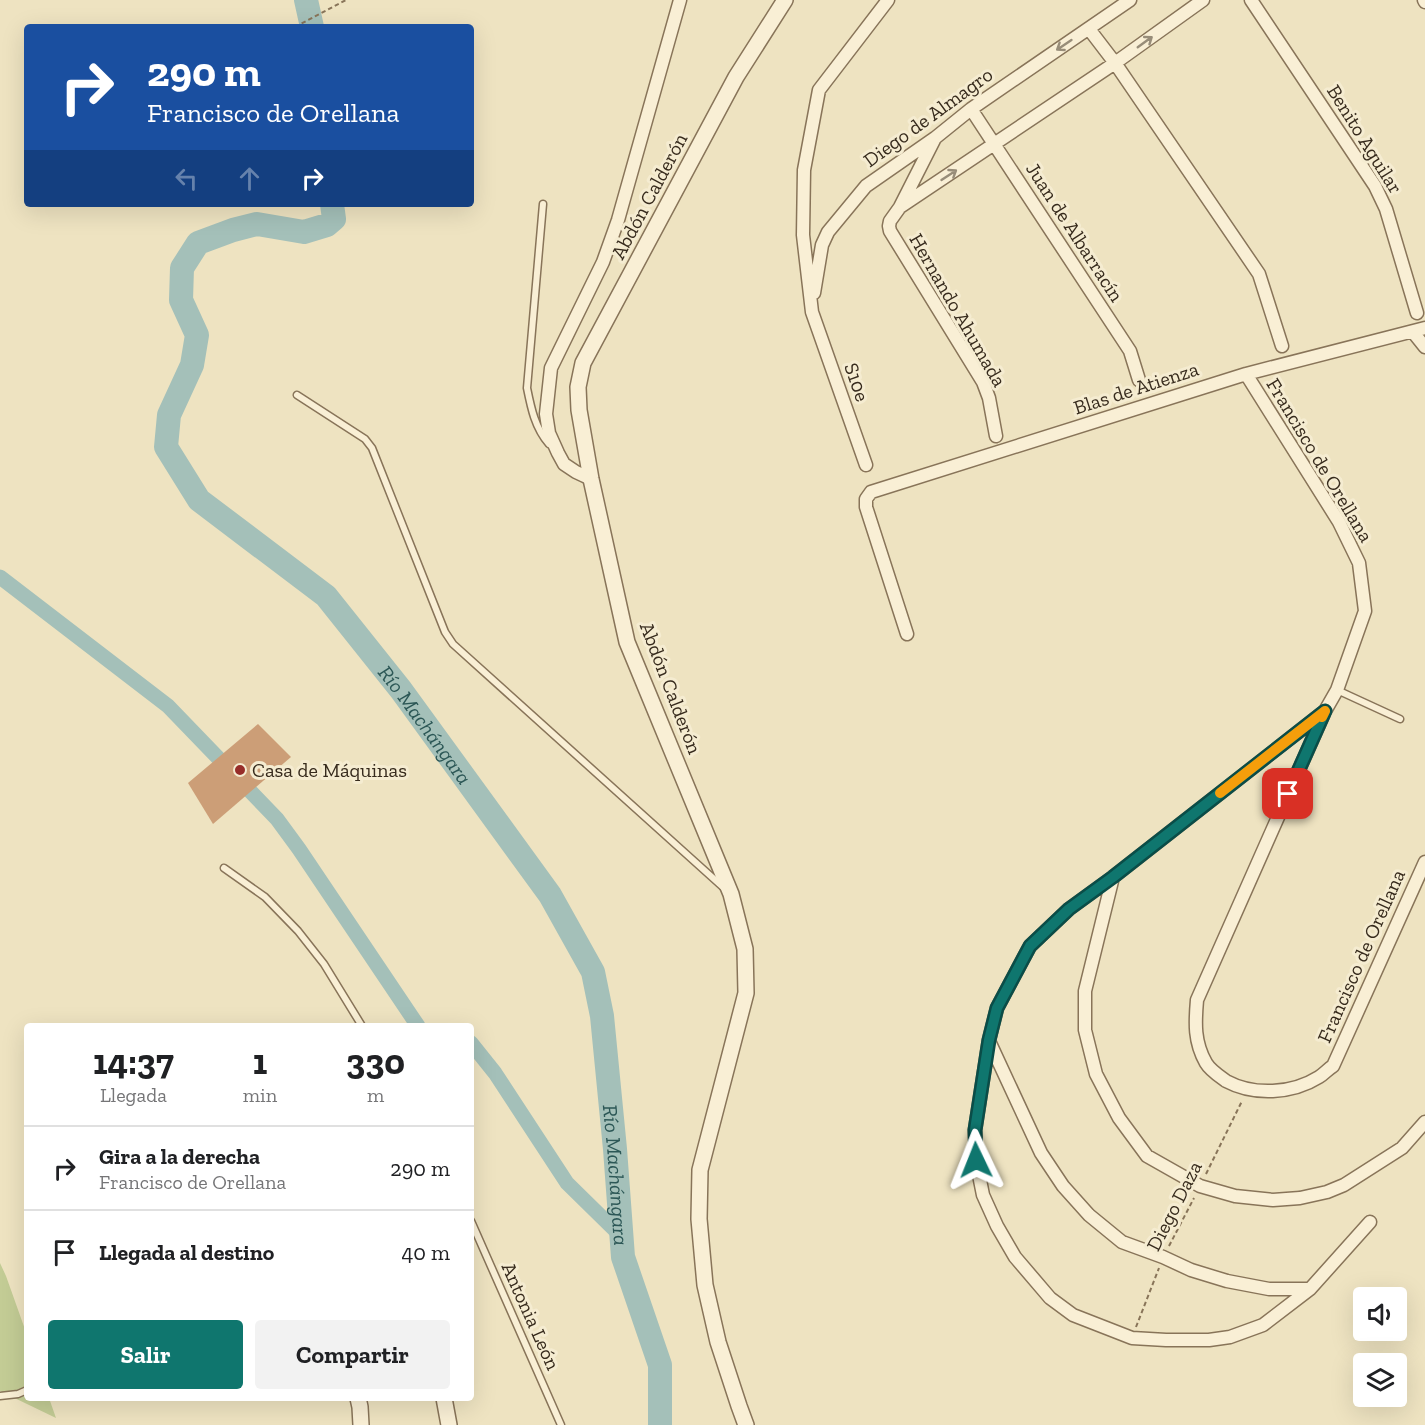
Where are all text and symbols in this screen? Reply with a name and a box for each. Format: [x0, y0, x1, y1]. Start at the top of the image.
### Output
one-way arrow [1136, 36, 1152, 48]
one-way arrow [1056, 39, 1073, 52]
text: 290 m [147, 46, 261, 97]
icon: right [48, 48, 126, 126]
street label: Diego de Almagro [859, 62, 997, 172]
street label: Benito Aguilar [1322, 80, 1408, 198]
text: Francisco de Orellana [147, 97, 400, 129]
street label: Abdón Calderón [606, 128, 693, 263]
street label: Juan de Albarracín [1021, 158, 1129, 307]
icon: left [170, 162, 203, 195]
icon: ahead [233, 162, 266, 195]
icon: right [296, 162, 329, 195]
one-way arrow [940, 169, 957, 181]
street label: Hernando Ahumada [904, 229, 1012, 391]
street label: Blas de Atienza [1070, 356, 1202, 420]
street label: S10e [839, 360, 875, 404]
street label: Francisco de Orellana [1262, 374, 1379, 547]
street label: Abdón Calderón [635, 619, 707, 758]
water label: Río Machángara [373, 660, 477, 789]
place label: Casa de Máquinas [252, 758, 407, 782]
marker: Casa de Máquinas [233, 763, 247, 777]
pin [1262, 768, 1313, 819]
icon: arrive [1271, 777, 1304, 810]
street label: Francisco de Orellana [1312, 865, 1410, 1046]
text: 14:37 [93, 1040, 174, 1083]
text: 1 [253, 1040, 267, 1083]
text: 330 [346, 1040, 405, 1083]
text: Llegada [100, 1083, 167, 1107]
text: min [243, 1083, 277, 1107]
text: m [367, 1083, 384, 1107]
water label: Río Machángara [598, 1103, 635, 1246]
position arrow [944, 1128, 1008, 1192]
text: Gira a la derecha [99, 1143, 260, 1170]
icon: right [48, 1152, 81, 1185]
text: 290 m [390, 1155, 450, 1182]
street label: Diego Daza [1141, 1157, 1207, 1255]
text: Francisco de Orellana [99, 1170, 286, 1194]
icon: arrive [48, 1236, 81, 1269]
text: Llegada al destino [99, 1239, 274, 1266]
text: 40 m [401, 1239, 450, 1266]
street label: Antonia León [497, 1258, 566, 1374]
map controls [1353, 1287, 1407, 1407]
button: sound [1353, 1287, 1407, 1341]
button: Salir [48, 1320, 243, 1389]
button: Compartir [255, 1320, 450, 1389]
button: layers [1353, 1353, 1407, 1407]

